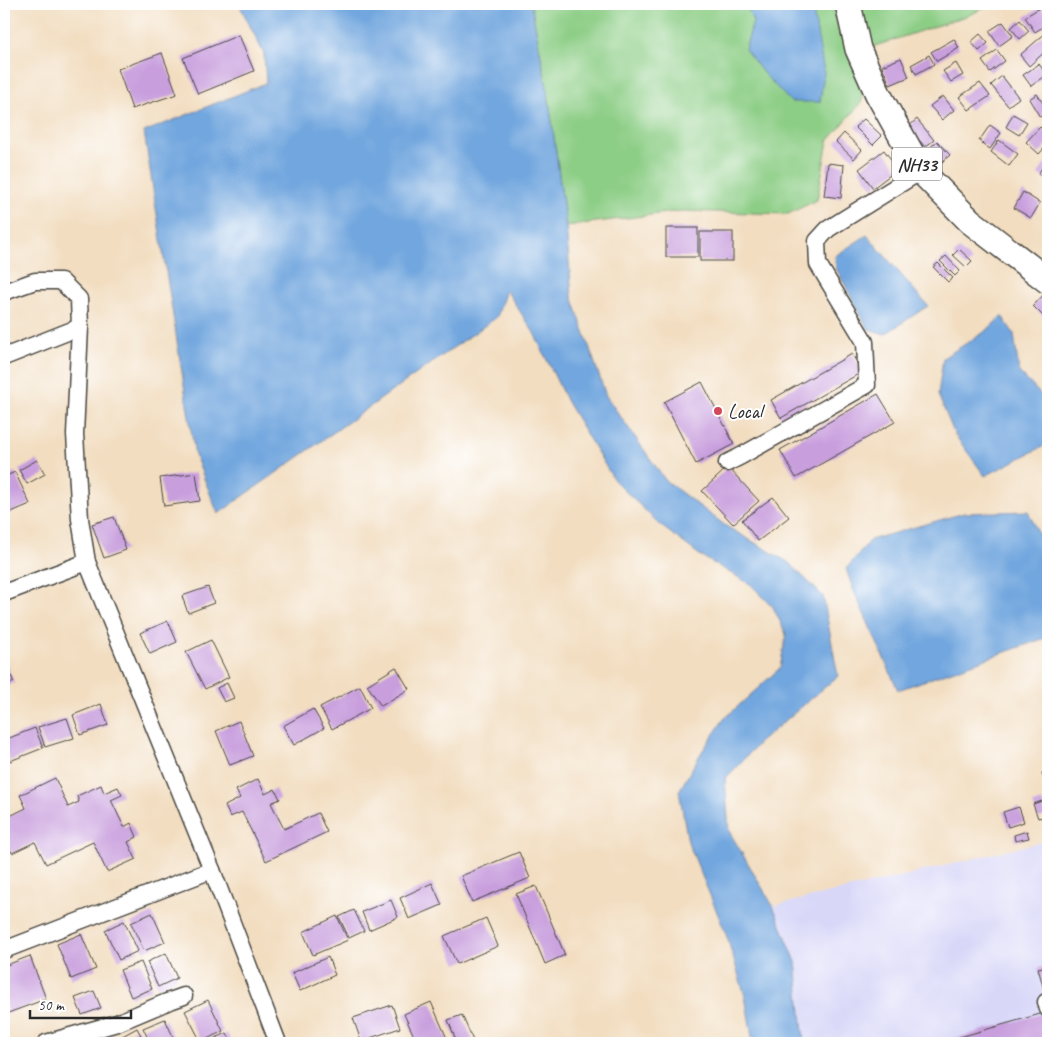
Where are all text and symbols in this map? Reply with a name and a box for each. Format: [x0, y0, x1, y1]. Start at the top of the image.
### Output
road number: NH33 [892, 147, 942, 180]
place label: Local [728, 399, 766, 424]
marker: Local [712, 405, 724, 417]
scale bar [30, 987, 131, 1019]
text: 50 m [38, 996, 65, 1015]

